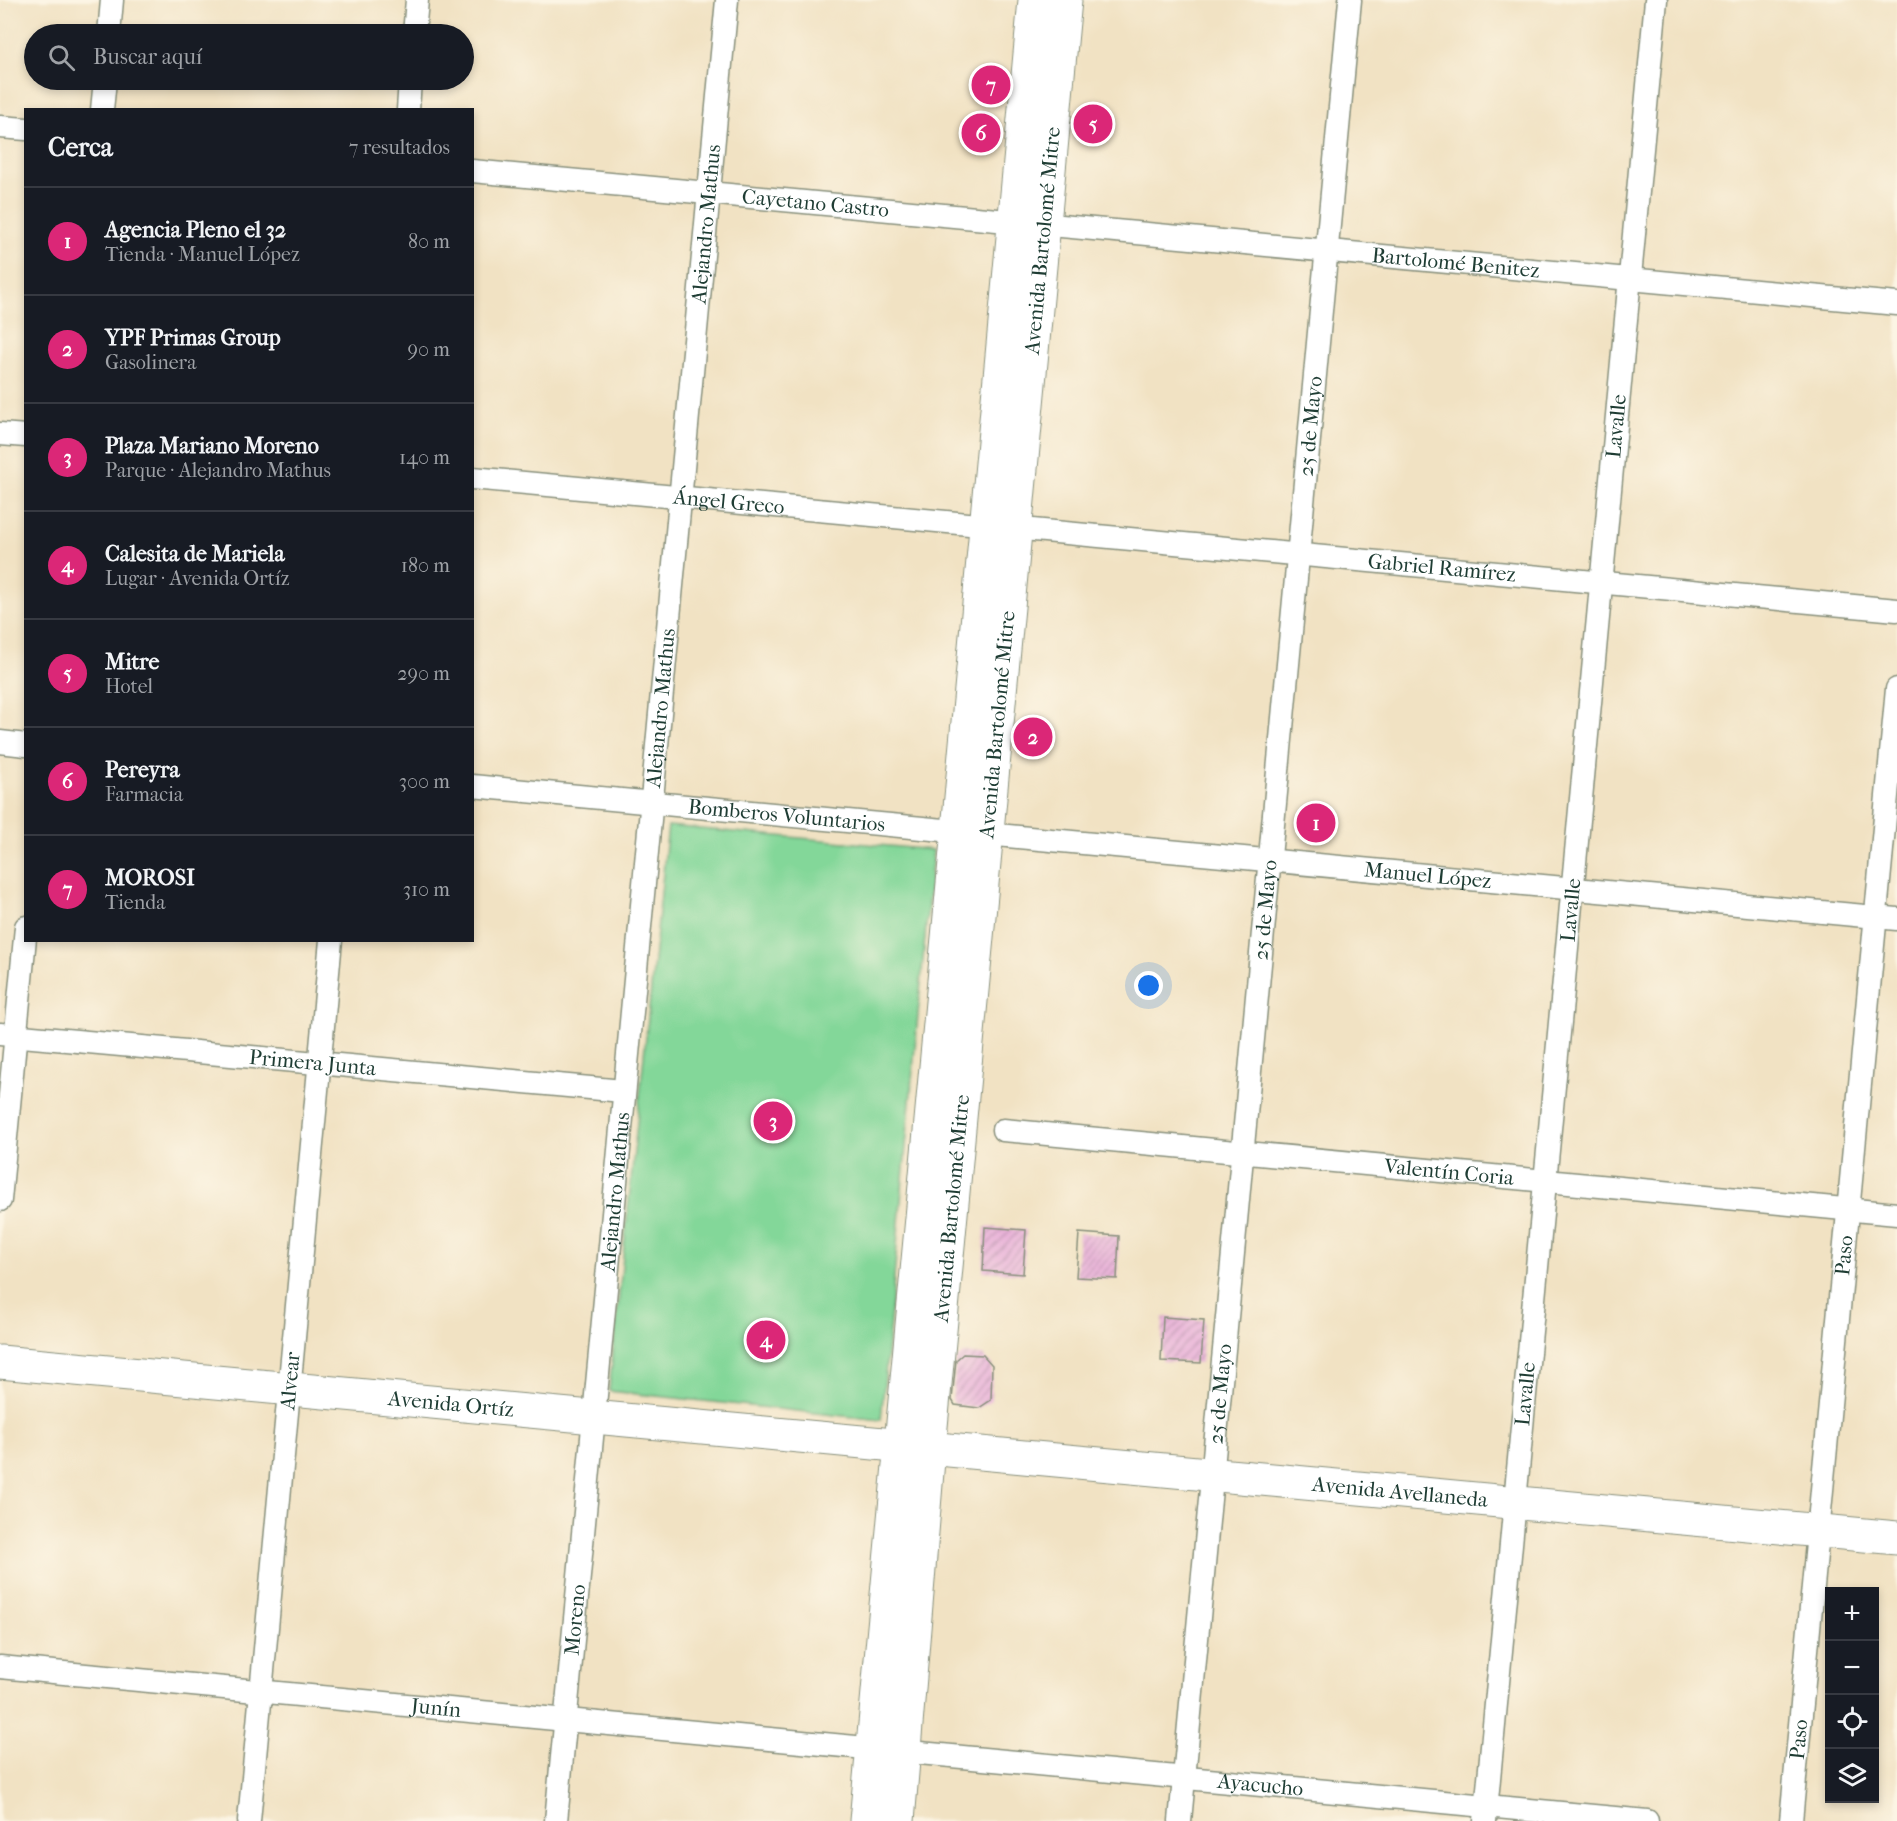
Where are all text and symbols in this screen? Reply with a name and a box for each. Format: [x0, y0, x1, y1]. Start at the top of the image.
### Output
search box [24, 24, 474, 90]
icon: search [45, 41, 78, 74]
text: Buscar aquí [93, 44, 202, 70]
pin: 7 [972, 62, 1010, 107]
pin: 5 [1074, 102, 1112, 146]
pin: 6 [962, 110, 1000, 156]
street label: Avenida Bartolomé Mitre [1020, 126, 1065, 356]
text: Cerca [48, 132, 113, 163]
text: 7 resultados [349, 136, 450, 159]
street label: Alejandro Mathus [686, 143, 725, 306]
street label: Cayetano Castro [741, 184, 890, 222]
text: Agencia Pleno el 32 [105, 217, 286, 243]
text: 1 [64, 230, 71, 253]
text: 80 m [408, 230, 450, 253]
text: Tienda · Manuel López [105, 243, 300, 266]
street label: Bartolomé Benitez [1371, 243, 1541, 283]
text: YPF Primas Group [105, 325, 281, 351]
text: 2 [62, 338, 73, 361]
text: 90 m [408, 338, 450, 361]
text: Gasolinera [105, 351, 196, 374]
street label: 25 de Mayo [1294, 375, 1327, 477]
street label: Lavalle [1601, 393, 1631, 459]
text: Plaza Mariano Moreno [105, 433, 319, 459]
text: 3 [63, 446, 72, 469]
text: 140 m [399, 446, 450, 469]
text: Parque · Alejandro Mathus [105, 459, 331, 482]
street label: Ángel Greco [671, 485, 786, 519]
text: Calesita de Mariela [105, 541, 285, 567]
street label: Gabriel Ramírez [1367, 549, 1517, 587]
text: 4 [62, 554, 73, 577]
text: 180 m [401, 554, 450, 577]
text: Lugar · Avenida Ortíz [105, 567, 290, 590]
street label: Avenida Bartolomé Mitre [974, 610, 1020, 840]
street label: Alejandro Mathus [641, 627, 680, 790]
text: Mitre [105, 649, 159, 675]
text: 5 [63, 662, 72, 685]
text: 290 m [397, 662, 450, 685]
text: Hotel [105, 675, 153, 698]
pin: 2 [1014, 714, 1052, 760]
text: Pereyra [105, 757, 180, 783]
text: 6 [62, 770, 73, 793]
text: 300 m [399, 770, 450, 793]
text: Farmacia [105, 783, 183, 806]
street label: Bomberos Voluntarios [687, 794, 887, 837]
pin: 1 [1296, 800, 1336, 846]
street label: Manuel López [1363, 857, 1493, 893]
street label: 25 de Mayo [1248, 859, 1282, 961]
text: MOROSI [105, 865, 195, 891]
street label: Lavalle [1556, 877, 1585, 943]
text: 7 [63, 878, 72, 901]
text: 310 m [403, 878, 450, 901]
text: Tienda [105, 891, 165, 914]
your location [1134, 971, 1163, 1000]
street label: Primera Junta [248, 1045, 378, 1080]
street label: Avenida Bartolomé Mitre [929, 1093, 974, 1324]
pin: 3 [754, 1098, 792, 1144]
street label: Alejandro Mathus [596, 1111, 635, 1273]
street label: Valentín Coria [1382, 1154, 1515, 1190]
street label: Paso [1830, 1234, 1858, 1277]
pin: 4 [746, 1318, 786, 1362]
street label: 25 de Mayo [1203, 1343, 1237, 1445]
street label: Alvear [275, 1351, 305, 1412]
street label: Lavalle [1510, 1361, 1540, 1427]
street label: Avenida Ortíz [386, 1386, 515, 1422]
street label: Avenida Avellaneda [1310, 1472, 1489, 1512]
street label: Moreno [560, 1583, 590, 1657]
map controls [1825, 1587, 1879, 1803]
button: + [1825, 1587, 1879, 1641]
button: − [1825, 1641, 1879, 1695]
street label: Junín [408, 1693, 462, 1722]
button: locate [1825, 1695, 1879, 1749]
street label: Paso [1785, 1718, 1812, 1761]
button: layers [1825, 1749, 1879, 1803]
street label: Ayacucho [1216, 1769, 1304, 1801]

